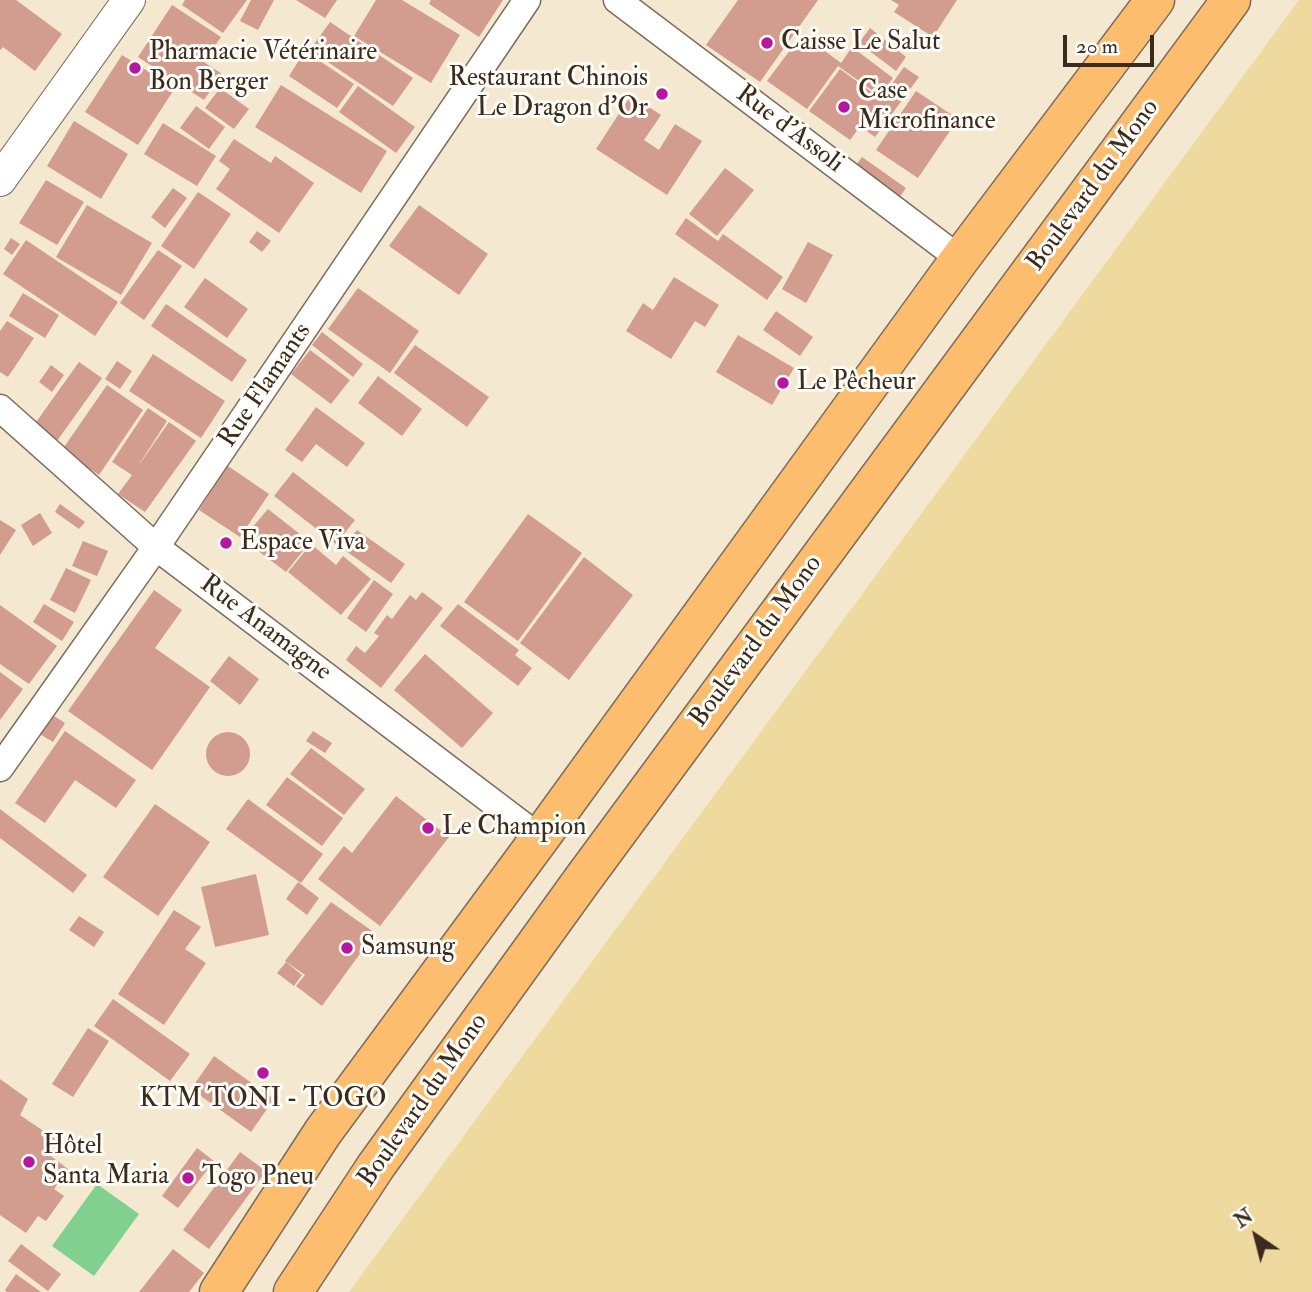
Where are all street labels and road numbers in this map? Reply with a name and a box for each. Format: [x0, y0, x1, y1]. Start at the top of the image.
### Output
street label: Rue d'Assoli [729, 79, 849, 181]
street label: Boulevard du Mono [1021, 94, 1167, 278]
street label: Rue Flamants [213, 318, 319, 454]
street label: Boulevard du Mono [684, 550, 830, 734]
street label: Rue Anamagne [193, 569, 337, 689]
street label: Boulevard du Mono [352, 1008, 496, 1194]

